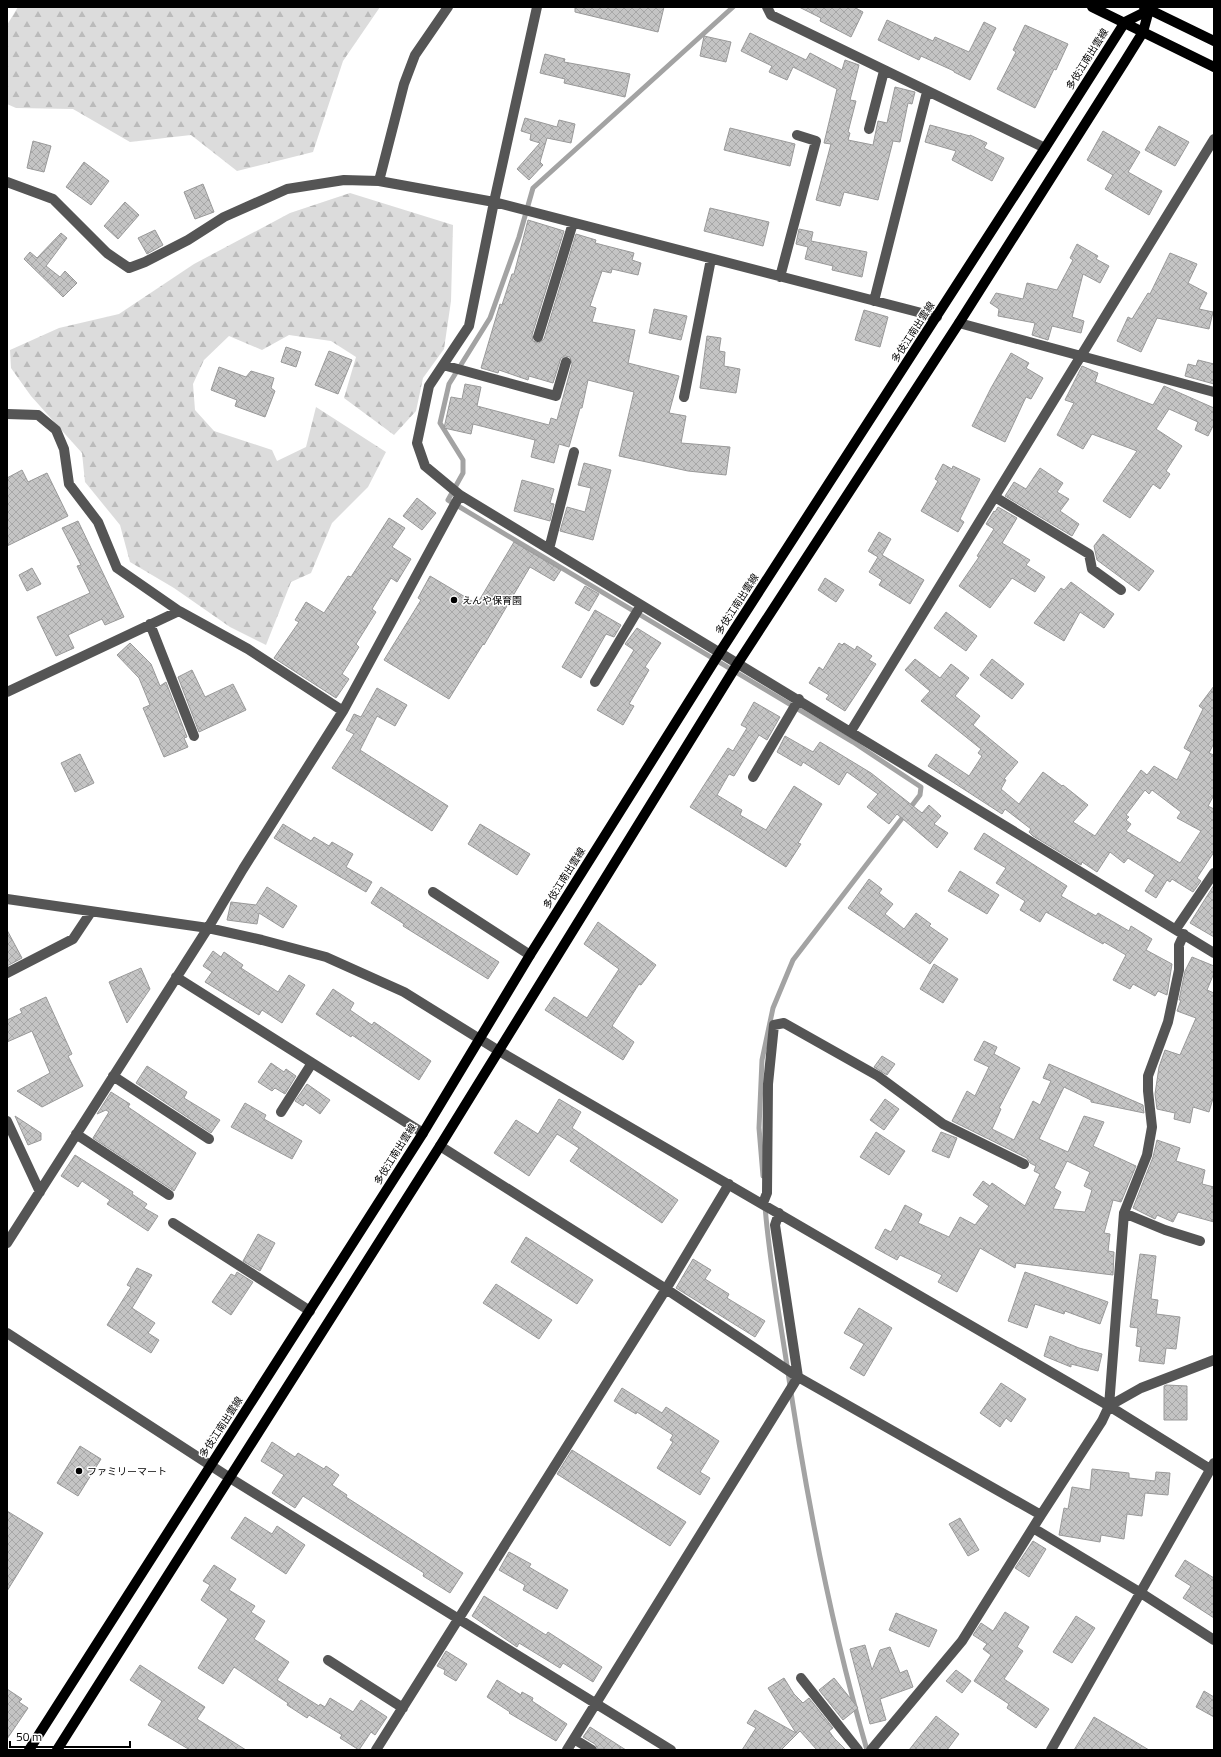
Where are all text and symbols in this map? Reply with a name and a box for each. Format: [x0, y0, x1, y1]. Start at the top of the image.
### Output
street label: 多伎江南出雲線 [1062, 25, 1112, 93]
street label: 多伎江南出雲線 [888, 299, 938, 365]
street label: 多伎江南出雲線 [712, 571, 762, 637]
place label: えんや保育園 [462, 593, 522, 608]
marker: えんや保育園 [449, 595, 459, 605]
street label: 多伎江南出雲線 [539, 844, 589, 912]
street label: 多伎江南出雲線 [370, 1120, 420, 1188]
street label: 多伎江南出雲線 [196, 1394, 246, 1460]
place label: ファミリーマート [87, 1464, 167, 1479]
marker: ファミリーマート [74, 1466, 84, 1476]
scale bar [10, 1723, 130, 1749]
text: 50 m [16, 1727, 42, 1746]

